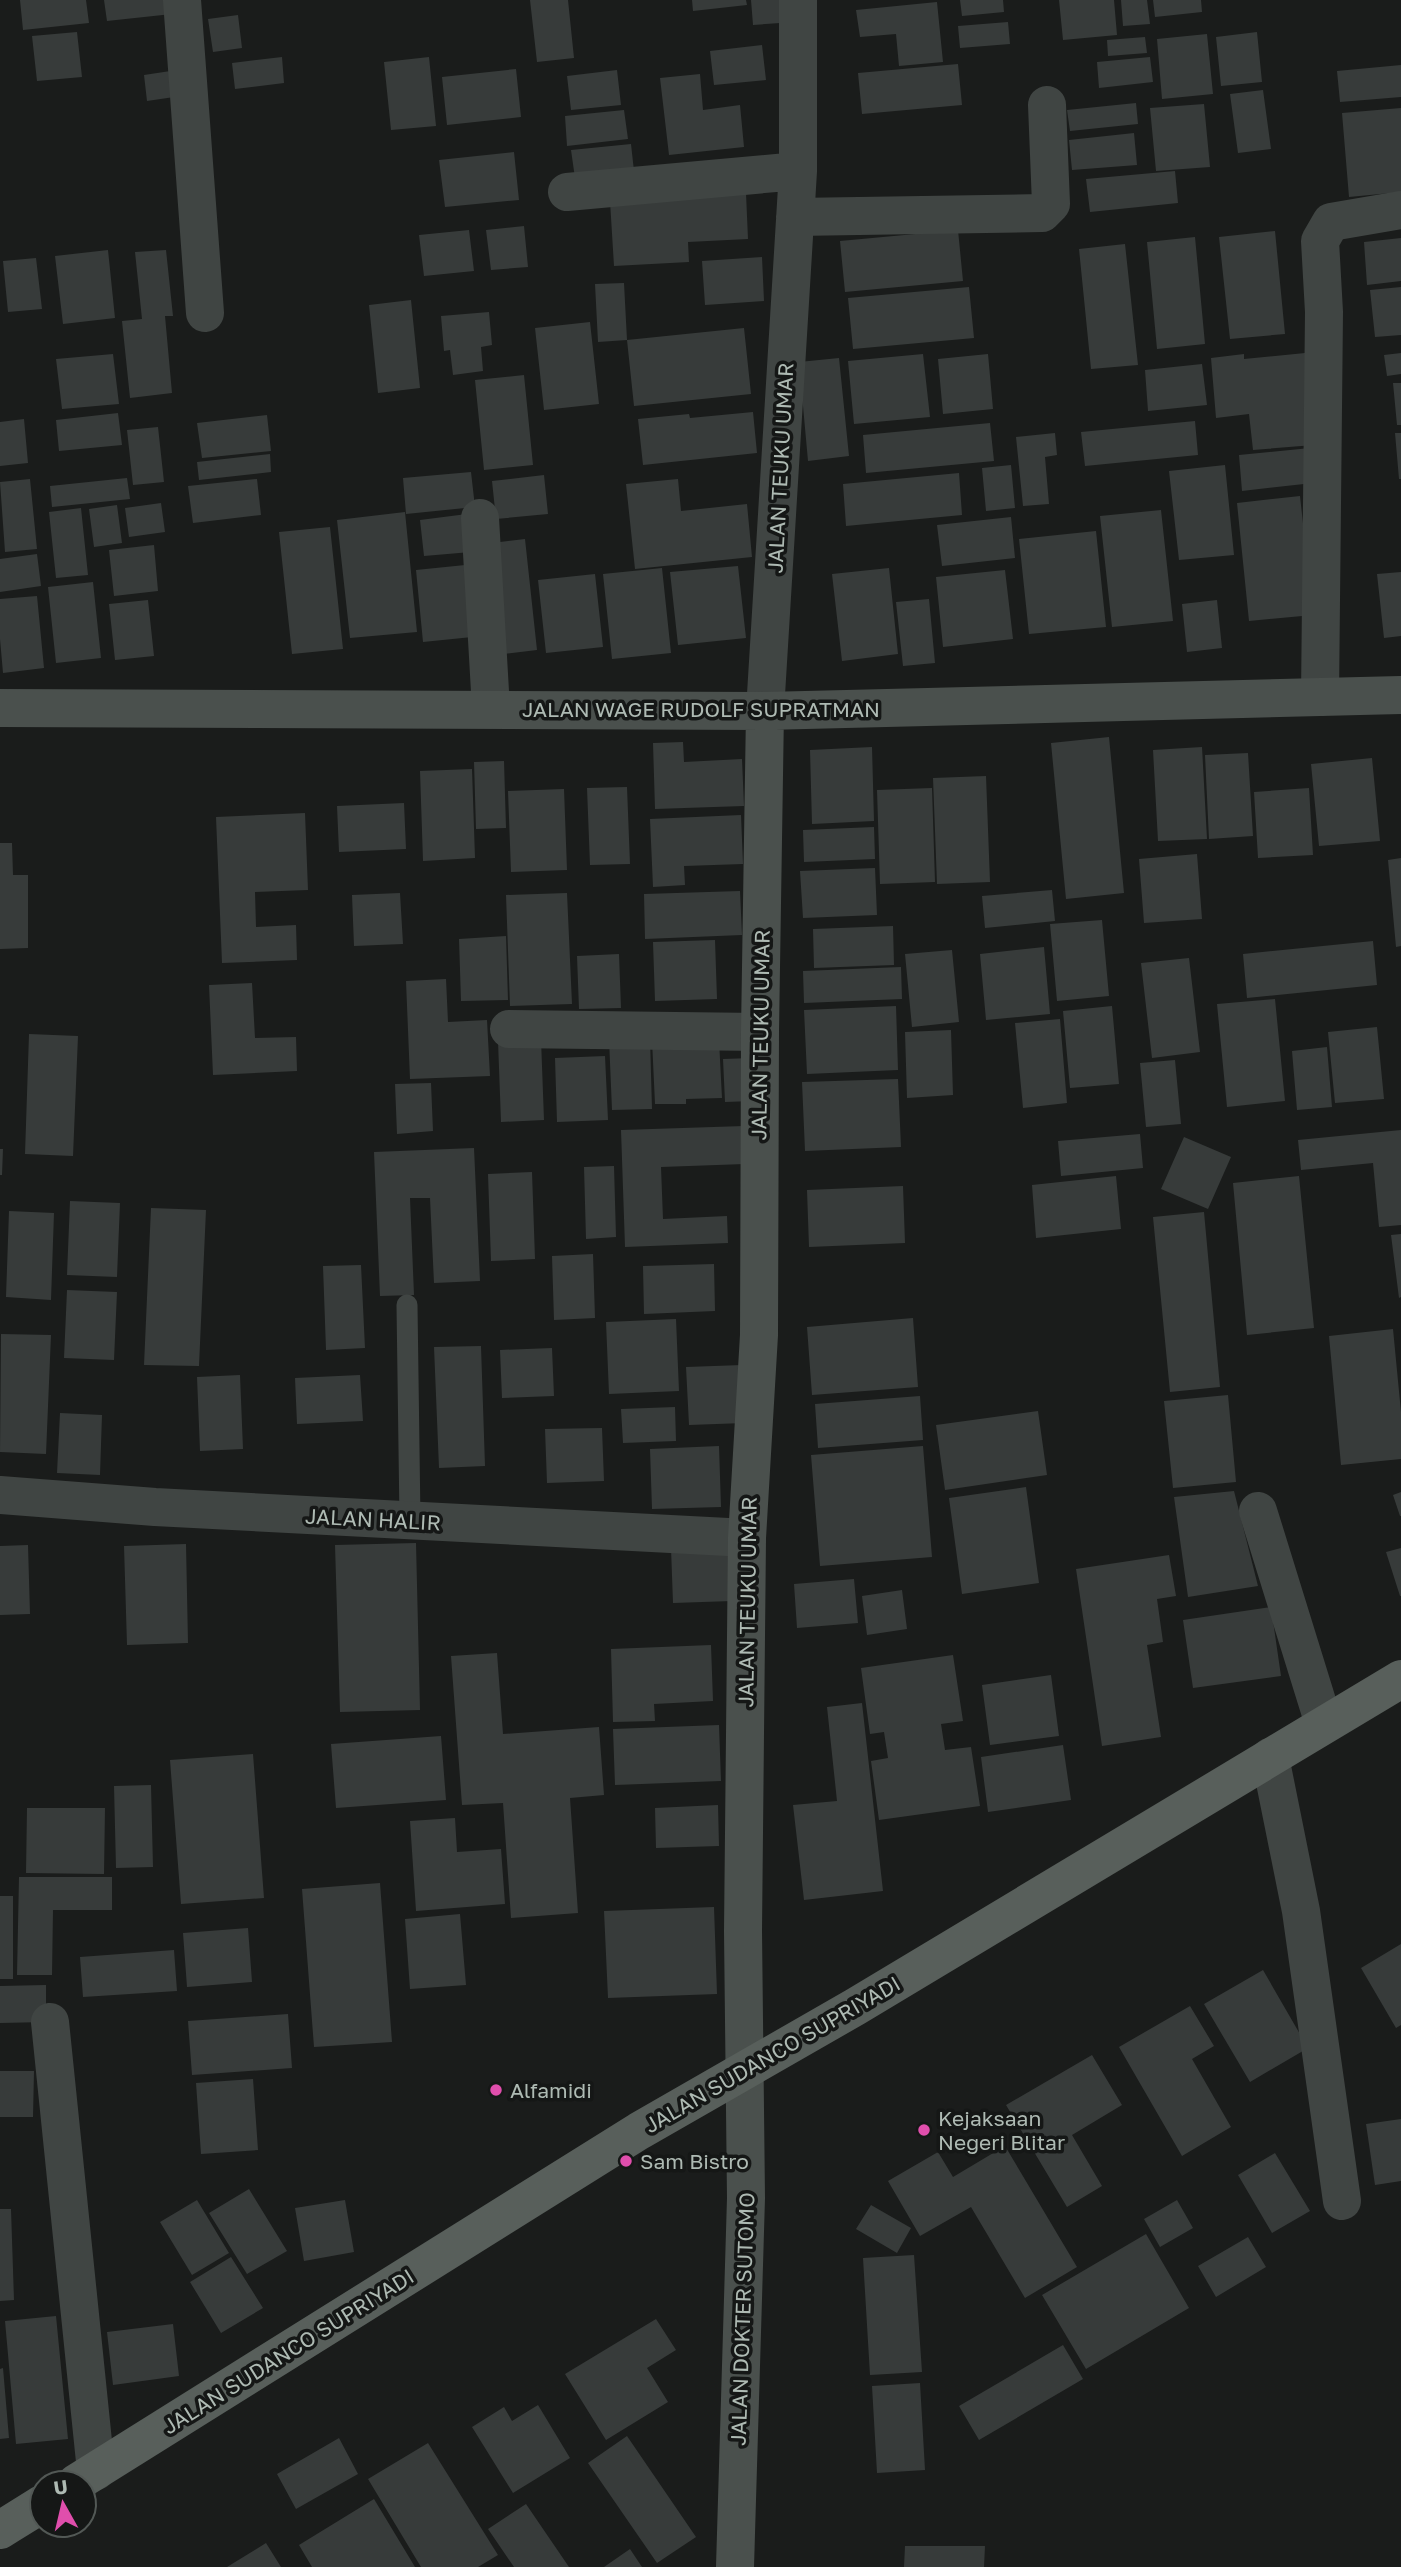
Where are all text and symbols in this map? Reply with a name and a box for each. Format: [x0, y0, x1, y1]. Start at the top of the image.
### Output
street label: JALAN TEUKU UMAR [761, 362, 799, 574]
street label: JALAN WAGE RUDOLF SUPRATMAN [522, 696, 880, 722]
street label: JALAN TEUKU UMAR [745, 929, 775, 1141]
street label: JALAN TEUKU UMAR [732, 1496, 762, 1708]
street label: JALAN HALIR [304, 1502, 442, 1536]
street label: JALAN SUDANCO SUPRIYADI [639, 1970, 905, 2138]
place label: Alfamidi [510, 2077, 592, 2103]
marker: Alfamidi [488, 2082, 504, 2098]
place label: Kejaksaan Negeri Blitar [938, 2105, 1065, 2155]
marker: Kejaksaan Negeri Blitar [916, 2122, 932, 2138]
place label: Sam Bistro [640, 2148, 749, 2174]
marker: Sam Bistro [618, 2153, 634, 2169]
street label: JALAN DOKTER SUTOMO [725, 2192, 759, 2446]
street label: JALAN SUDANCO SUPRIYADI [158, 2263, 418, 2439]
north arrow [28, 2469, 98, 2539]
text: U [52, 2474, 69, 2499]

